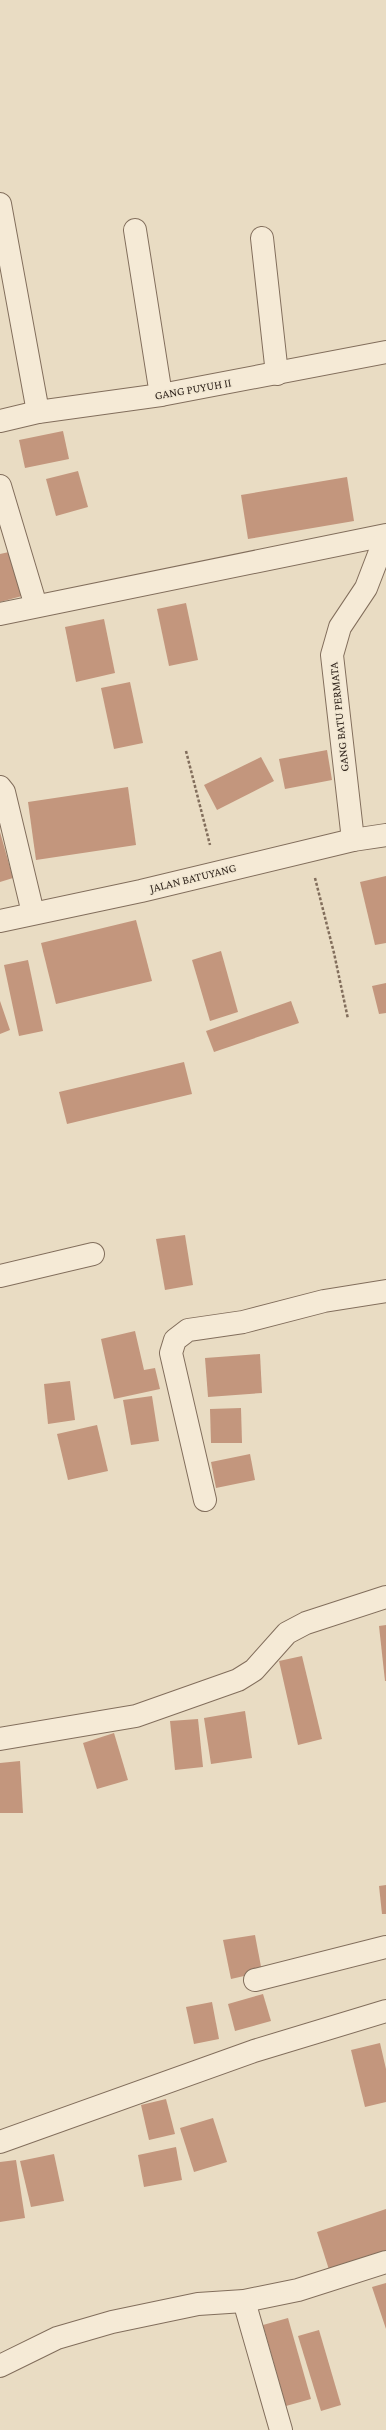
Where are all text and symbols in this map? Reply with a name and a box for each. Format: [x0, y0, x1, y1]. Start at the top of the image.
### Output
street label: GANG PUYUH II [154, 375, 233, 403]
street label: GANG BATU PERMATA [326, 661, 352, 773]
street label: JALAN BATUYANG [147, 860, 238, 896]

